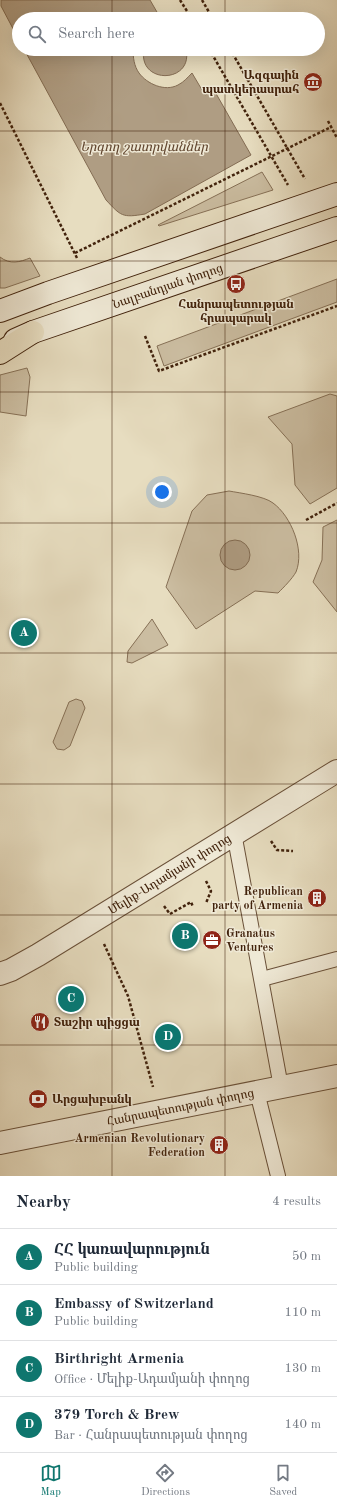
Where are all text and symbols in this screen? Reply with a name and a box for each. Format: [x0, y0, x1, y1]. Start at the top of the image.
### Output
search box [12, 12, 325, 56]
icon: search [26, 23, 48, 45]
text: Search here [58, 27, 135, 42]
place label: Ազգային պատկերասրահ [202, 70, 299, 96]
museum icon: Ազգային պատկերասրահ [302, 71, 324, 93]
water label: Երգող շատրվաններ [80, 141, 208, 155]
street label: Նալբանդյան փողոց [111, 263, 225, 311]
bus stop icon: Հանրապետության հրապարակ [225, 273, 247, 295]
place label: Հանրապետության հրապարակ [178, 299, 294, 325]
your location [152, 482, 172, 502]
pin: A [11, 618, 37, 648]
street label: Մելիք-Ադամյանի փողոց [107, 833, 233, 917]
place label: Republican party of Armenia [212, 886, 303, 912]
building icon: Republican party of Armenia [306, 887, 328, 909]
pin: B [172, 921, 198, 951]
place label: Granatus Ventures [226, 928, 275, 954]
office icon: Granatus Ventures [201, 929, 223, 951]
pin: C [58, 984, 84, 1014]
restaurant icon: Տաշիր պիցցա [29, 1011, 51, 1033]
place label: Տաշիր պիցցա [54, 1017, 140, 1029]
pin: D [155, 1022, 181, 1052]
bank icon: Արցախբանկ [27, 1088, 49, 1110]
street label: Հանրապետության փողոց [106, 1088, 255, 1129]
place label: Արցախբանկ [52, 1094, 132, 1106]
place label: Armenian Revolutionary Federation [74, 1133, 205, 1159]
building icon: Armenian Revolutionary Federation [208, 1134, 230, 1156]
text: Nearby [16, 1194, 71, 1211]
text: 4 results [272, 1195, 321, 1208]
text: ՀՀ կառավարություն [54, 1243, 210, 1258]
text: A [24, 1250, 34, 1263]
text: 50 m [292, 1250, 321, 1263]
text: Public building [54, 1261, 138, 1274]
text: Embassy of Switzerland [54, 1297, 214, 1312]
text: B [24, 1306, 34, 1319]
text: 110 m [284, 1306, 321, 1319]
text: Public building [54, 1315, 138, 1328]
text: Birthright Armenia [54, 1352, 184, 1367]
text: C [25, 1362, 33, 1375]
text: 130 m [284, 1362, 321, 1375]
text: Office · Մելիք-Ադամյանի փողոց [54, 1373, 250, 1386]
text: 379 Torch & Brew [54, 1408, 180, 1423]
text: D [24, 1418, 34, 1431]
text: 140 m [284, 1418, 321, 1431]
text: Bar · Հանրապետության փողոց [54, 1429, 248, 1442]
tab: Map [40, 1462, 62, 1500]
tab: Directions [141, 1462, 190, 1500]
tab: Saved [269, 1462, 297, 1500]

